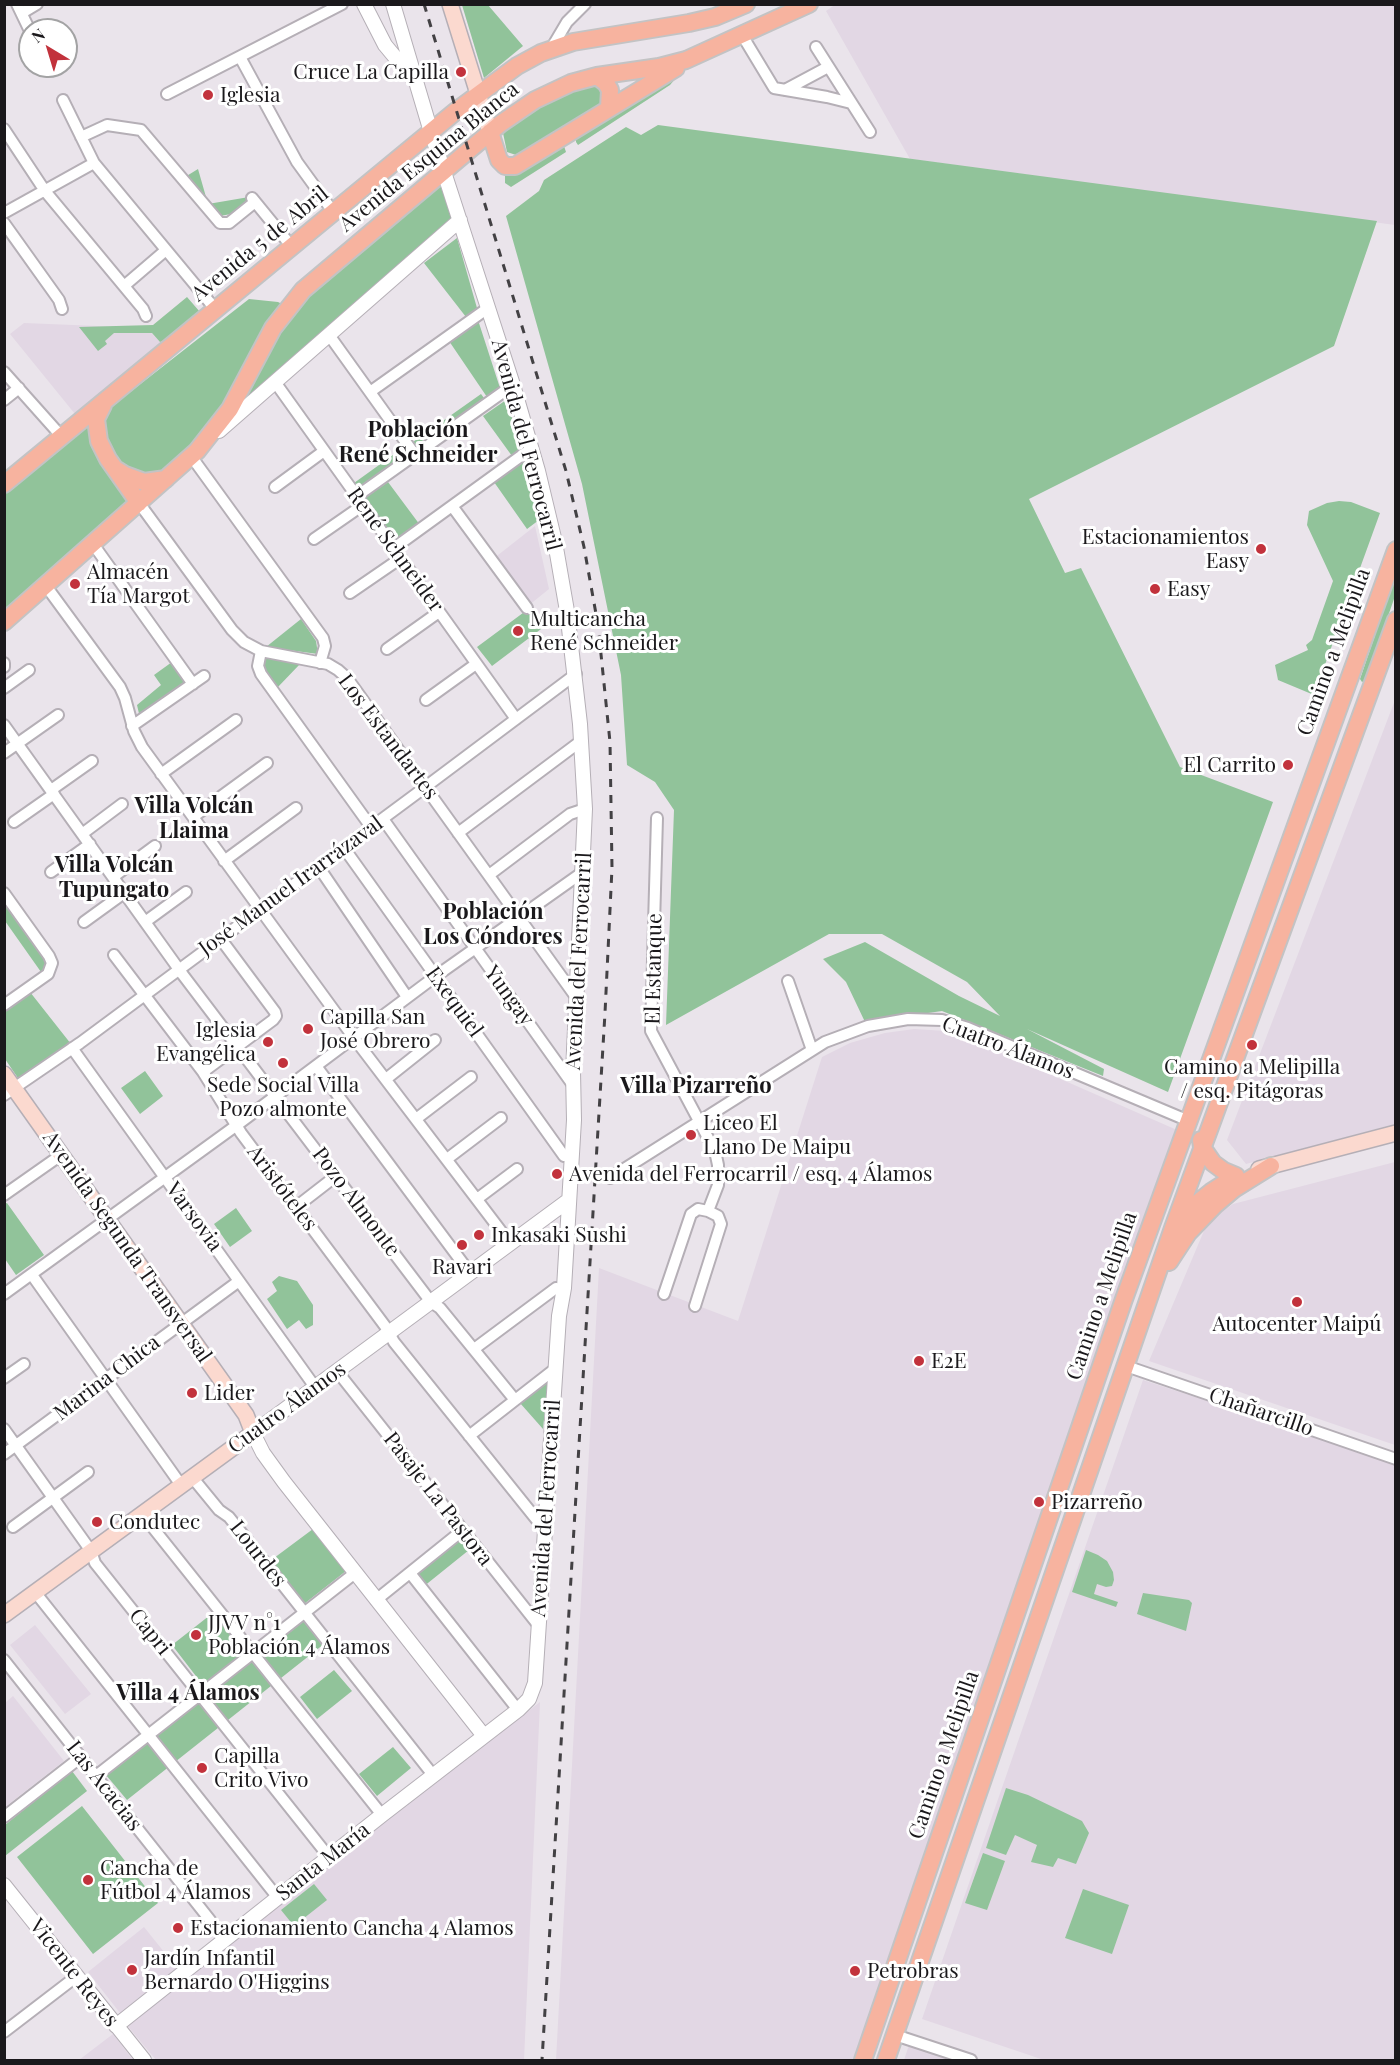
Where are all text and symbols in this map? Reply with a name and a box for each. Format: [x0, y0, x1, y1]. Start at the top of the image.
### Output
north arrow [18, 18, 78, 78]
text: N [27, 23, 49, 47]
place label: Cruce La Capilla [293, 59, 449, 85]
marker: Cruce La Capilla [454, 65, 468, 79]
street label: Avenida Esquina Blanca [334, 77, 524, 237]
place label: Iglesia [220, 82, 280, 108]
marker: Iglesia [201, 88, 215, 102]
street label: Avenida 5 de Abril [186, 181, 334, 307]
street label: Avenida del Ferrocarril [486, 336, 566, 554]
district label: Población René Schneider [339, 417, 497, 469]
street label: René Schneider [341, 483, 449, 617]
place label: Estacionamientos Easy [1082, 524, 1249, 574]
marker: Estacionamientos Easy [1254, 542, 1268, 556]
place label: Almacén Tía Margot [87, 559, 190, 609]
street label: Camino a Melipilla [1292, 565, 1376, 739]
place label: Easy [1167, 576, 1210, 602]
marker: Almacén Tía Margot [68, 577, 82, 591]
marker: Easy [1148, 582, 1162, 596]
place label: Multicancha René Schneider [530, 606, 678, 656]
marker: Multicancha René Schneider [511, 624, 525, 638]
street label: Los Estandartes [333, 669, 443, 805]
place label: El Carrito [1183, 752, 1276, 778]
marker: El Carrito [1281, 758, 1295, 772]
district label: Villa Volcán Llaima [134, 793, 254, 844]
street label: José Manuel Irarrázaval [194, 811, 388, 961]
district label: Villa Volcán Tupungato [54, 852, 174, 903]
street label: Avenida del Ferrocarril [561, 852, 597, 1070]
district label: Población Los Cóndores [423, 899, 563, 950]
street label: El Estanque [640, 913, 668, 1025]
street label: Yungay [479, 961, 539, 1031]
street label: Exequiel [420, 962, 488, 1042]
place label: Capilla San José Obrero [320, 1004, 431, 1054]
street label: Cuatro Álamos [938, 1011, 1078, 1085]
place label: Iglesia Evangélica [156, 1017, 256, 1067]
marker: Capilla San José Obrero [301, 1022, 315, 1036]
marker: Iglesia Evangélica [261, 1035, 275, 1049]
marker: Camino a Melipilla / esq. Pitágoras [1245, 1038, 1259, 1052]
place label: Camino a Melipilla / esq. Pitágoras [1164, 1054, 1340, 1104]
marker: Sede Social Villa Pozo almonte [276, 1056, 290, 1070]
place label: Sede Social Villa Pozo almonte [207, 1072, 359, 1122]
district label: Villa Pizarreño [620, 1073, 772, 1099]
place label: Liceo El Llano De Maipu [703, 1110, 851, 1160]
street label: Avenida Segunda Transversal [37, 1126, 217, 1368]
marker: Liceo El Llano De Maipu [684, 1128, 698, 1142]
street label: Aristóteles [242, 1140, 322, 1236]
street label: Pozo Almonte [307, 1142, 405, 1262]
place label: Avenida del Ferrocarril / esq. 4 Álamos [569, 1161, 932, 1187]
marker: Avenida del Ferrocarril / esq. 4 Álamos [550, 1167, 564, 1181]
street label: Varsovia [160, 1177, 228, 1257]
street label: Camino a Melipilla [1061, 1209, 1143, 1383]
place label: Inkasaki Sushi [491, 1222, 627, 1248]
marker: Inkasaki Sushi [472, 1228, 486, 1242]
marker: Ravari [455, 1238, 469, 1252]
place label: Ravari [432, 1254, 492, 1280]
marker: Autocenter Maipú [1290, 1295, 1304, 1309]
place label: Autocenter Maipú [1213, 1311, 1381, 1337]
street label: Marina Chica [49, 1330, 165, 1426]
place label: E2E [931, 1348, 967, 1374]
marker: E2E [912, 1354, 926, 1368]
street label: Cuatro Álamos [223, 1357, 351, 1459]
place label: Lider [204, 1380, 255, 1406]
street label: Chañarcillo [1205, 1382, 1317, 1442]
marker: Lider [185, 1386, 199, 1400]
street label: Avenida del Ferrocarril [526, 1398, 566, 1618]
street label: Pasaje La Pastora [378, 1427, 498, 1571]
place label: Pizarreño [1051, 1489, 1143, 1515]
marker: Pizarreño [1032, 1495, 1046, 1509]
place label: Condutec [109, 1509, 200, 1535]
marker: Condutec [90, 1515, 104, 1529]
street label: Lourdes [224, 1516, 292, 1592]
street label: Capri [124, 1604, 176, 1660]
place label: JJVV n°1 Población 4 Álamos [208, 1610, 390, 1660]
marker: JJVV n°1 Población 4 Álamos [189, 1628, 203, 1642]
street label: Camino a Melipilla [903, 1668, 985, 1842]
district label: Villa 4 Álamos [116, 1680, 260, 1706]
street label: Las Acacias [61, 1736, 147, 1836]
place label: Capilla Crito Vivo [214, 1743, 308, 1793]
marker: Capilla Crito Vivo [195, 1761, 209, 1775]
street label: Santa María [271, 1818, 375, 1906]
place label: Cancha de Fútbol 4 Álamos [100, 1855, 251, 1905]
marker: Cancha de Fútbol 4 Álamos [81, 1873, 95, 1887]
street label: Vicente Reyes [24, 1914, 124, 2032]
place label: Estacionamiento Cancha 4 Alamos [190, 1915, 514, 1941]
marker: Estacionamiento Cancha 4 Alamos [171, 1921, 185, 1935]
place label: Jardín Infantil Bernardo O'Higgins [144, 1945, 330, 1995]
place label: Petrobras [867, 1958, 959, 1984]
marker: Jardín Infantil Bernardo O'Higgins [125, 1963, 139, 1977]
marker: Petrobras [848, 1964, 862, 1978]

